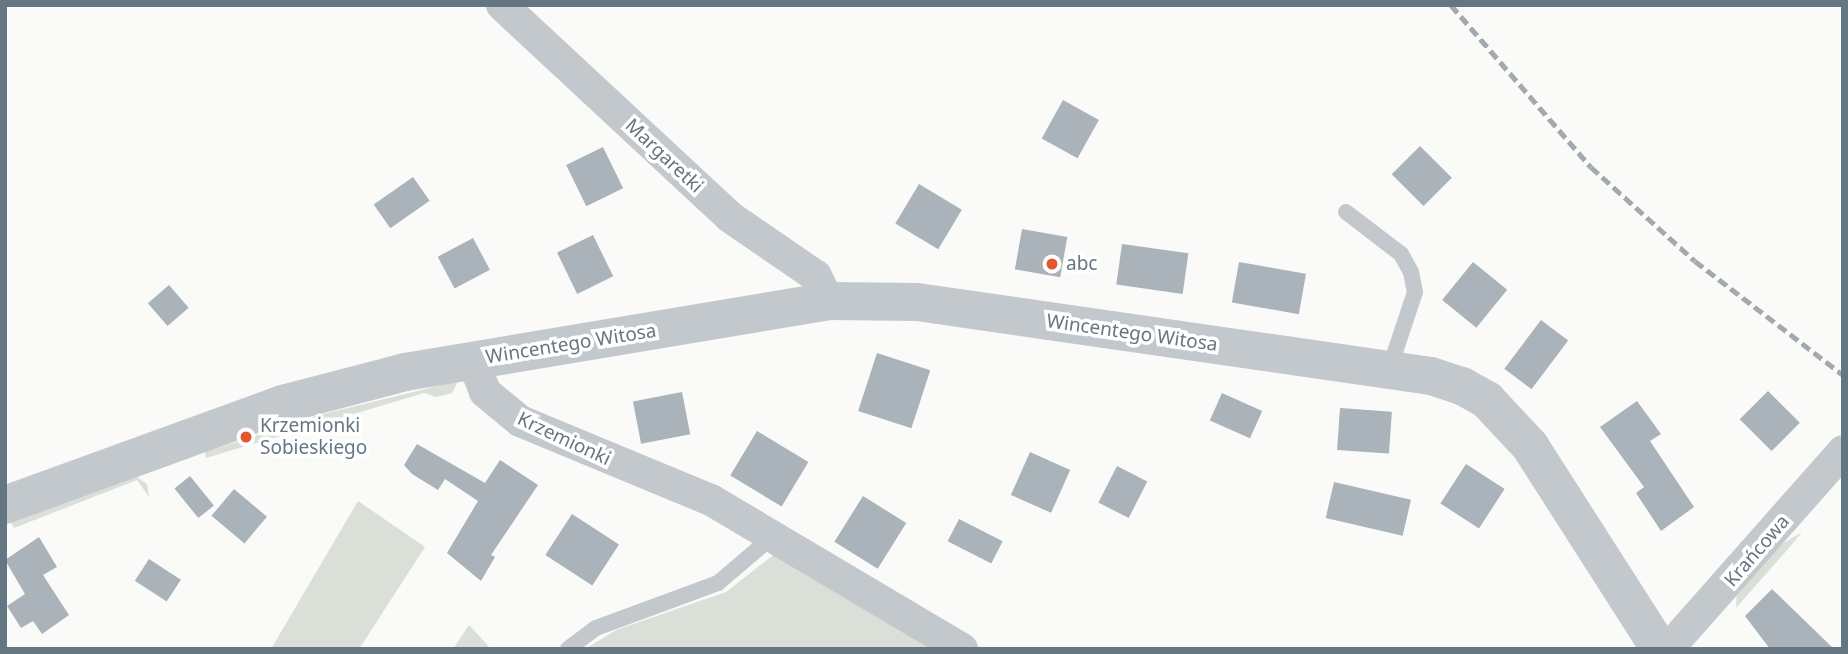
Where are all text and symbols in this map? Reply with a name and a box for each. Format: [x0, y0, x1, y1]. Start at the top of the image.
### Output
street label: Margaretki [620, 114, 708, 198]
place label: abc [1066, 253, 1097, 275]
marker: abc [1044, 256, 1060, 272]
street label: Wincentego Witosa [1045, 310, 1219, 356]
street label: Wincentego Witosa [484, 319, 658, 369]
street label: Krzemionki [514, 407, 614, 471]
place label: Krzemionki Sobieskiego [260, 415, 367, 459]
marker: Krzemionki Sobieskiego [238, 429, 254, 445]
street label: Krańcowa [1720, 511, 1794, 591]

